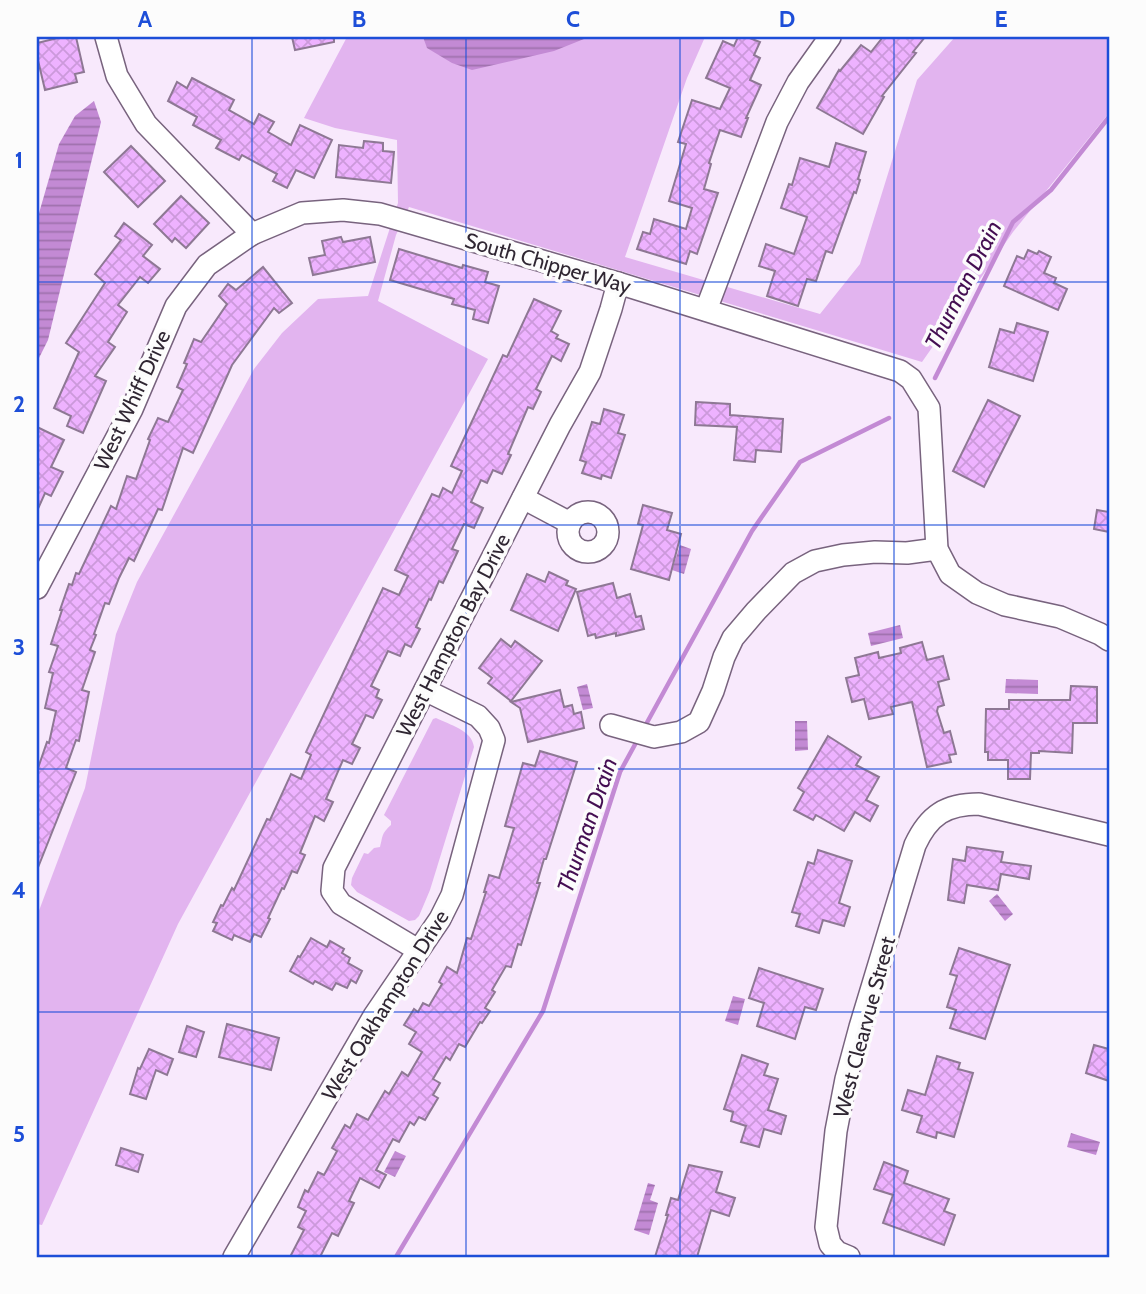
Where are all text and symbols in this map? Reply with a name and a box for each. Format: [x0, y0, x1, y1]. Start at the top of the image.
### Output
text: A [138, 5, 153, 33]
text: B [352, 5, 366, 33]
text: C [566, 5, 580, 33]
text: D [779, 5, 795, 33]
text: E [994, 5, 1008, 33]
text: 1 [15, 146, 23, 174]
water label: Thurman Drain [919, 216, 1007, 354]
street label: South Chipper Way [462, 227, 634, 299]
street label: West Whiff Drive [89, 326, 175, 474]
text: 2 [13, 390, 25, 418]
street label: West Hampton Bay Drive [391, 529, 515, 741]
text: 3 [13, 633, 25, 661]
water label: Thurman Drain [551, 754, 623, 896]
text: 4 [12, 876, 26, 904]
street label: West Oakhampton Drive [316, 905, 454, 1105]
street label: West Clearvue Street [828, 934, 900, 1120]
text: 5 [13, 1120, 25, 1148]

